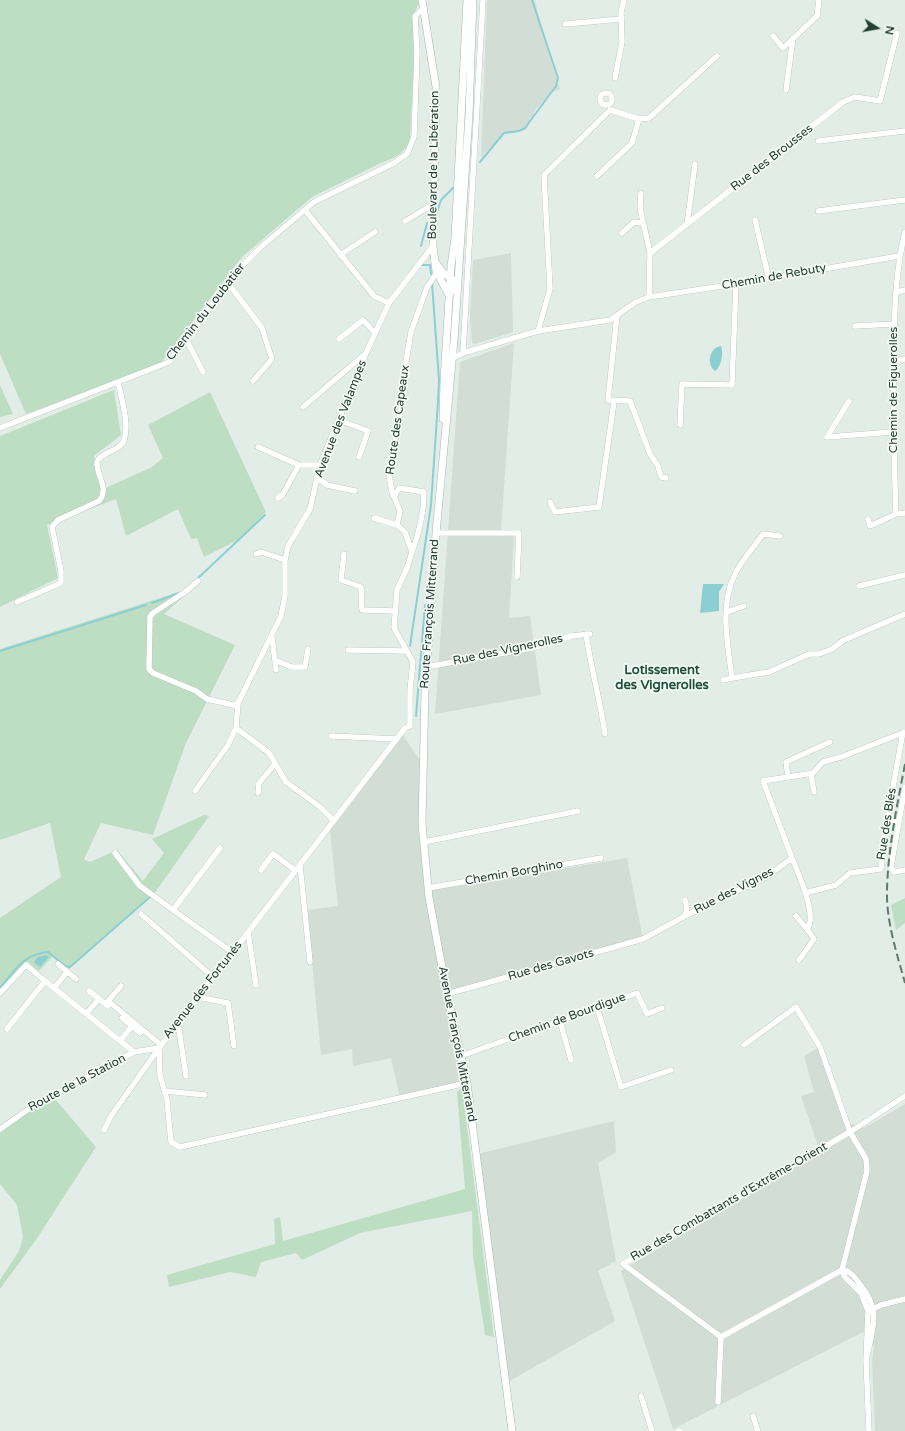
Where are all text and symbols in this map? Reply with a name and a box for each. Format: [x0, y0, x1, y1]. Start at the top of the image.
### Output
north arrow [857, 8, 897, 48]
text: N [882, 25, 896, 36]
street label: Boulevard de la Libération [426, 91, 442, 239]
street label: Rue des Brousses [728, 121, 816, 195]
street label: Chemin du Loubatier [164, 260, 248, 364]
street label: Chemin de Rebuty [721, 261, 827, 293]
street label: Chemin de Figuerolles [887, 327, 901, 453]
street label: Avenue des Valampes [312, 358, 370, 480]
street label: Route des Capeaux [383, 364, 413, 476]
street label: Route François Mitterrand [418, 539, 442, 689]
street label: Rue des Vignerolles [452, 631, 564, 669]
district label: Lotissement des Vignerolles [615, 663, 709, 694]
street label: Rue des Blés [874, 787, 900, 861]
street label: Chemin Borghino [464, 857, 564, 889]
street label: Rue des Vignes [692, 865, 776, 917]
street label: Avenue des Fortunés [160, 938, 246, 1042]
street label: Rue des Gavots [506, 946, 596, 984]
street label: Avenue François Mitterrand [435, 965, 479, 1123]
street label: Chemin de Bourdigue [506, 990, 628, 1046]
street label: Route de la Station [26, 1051, 128, 1115]
street label: Rue des Combattants d'Extrême-Orient [628, 1140, 830, 1264]

